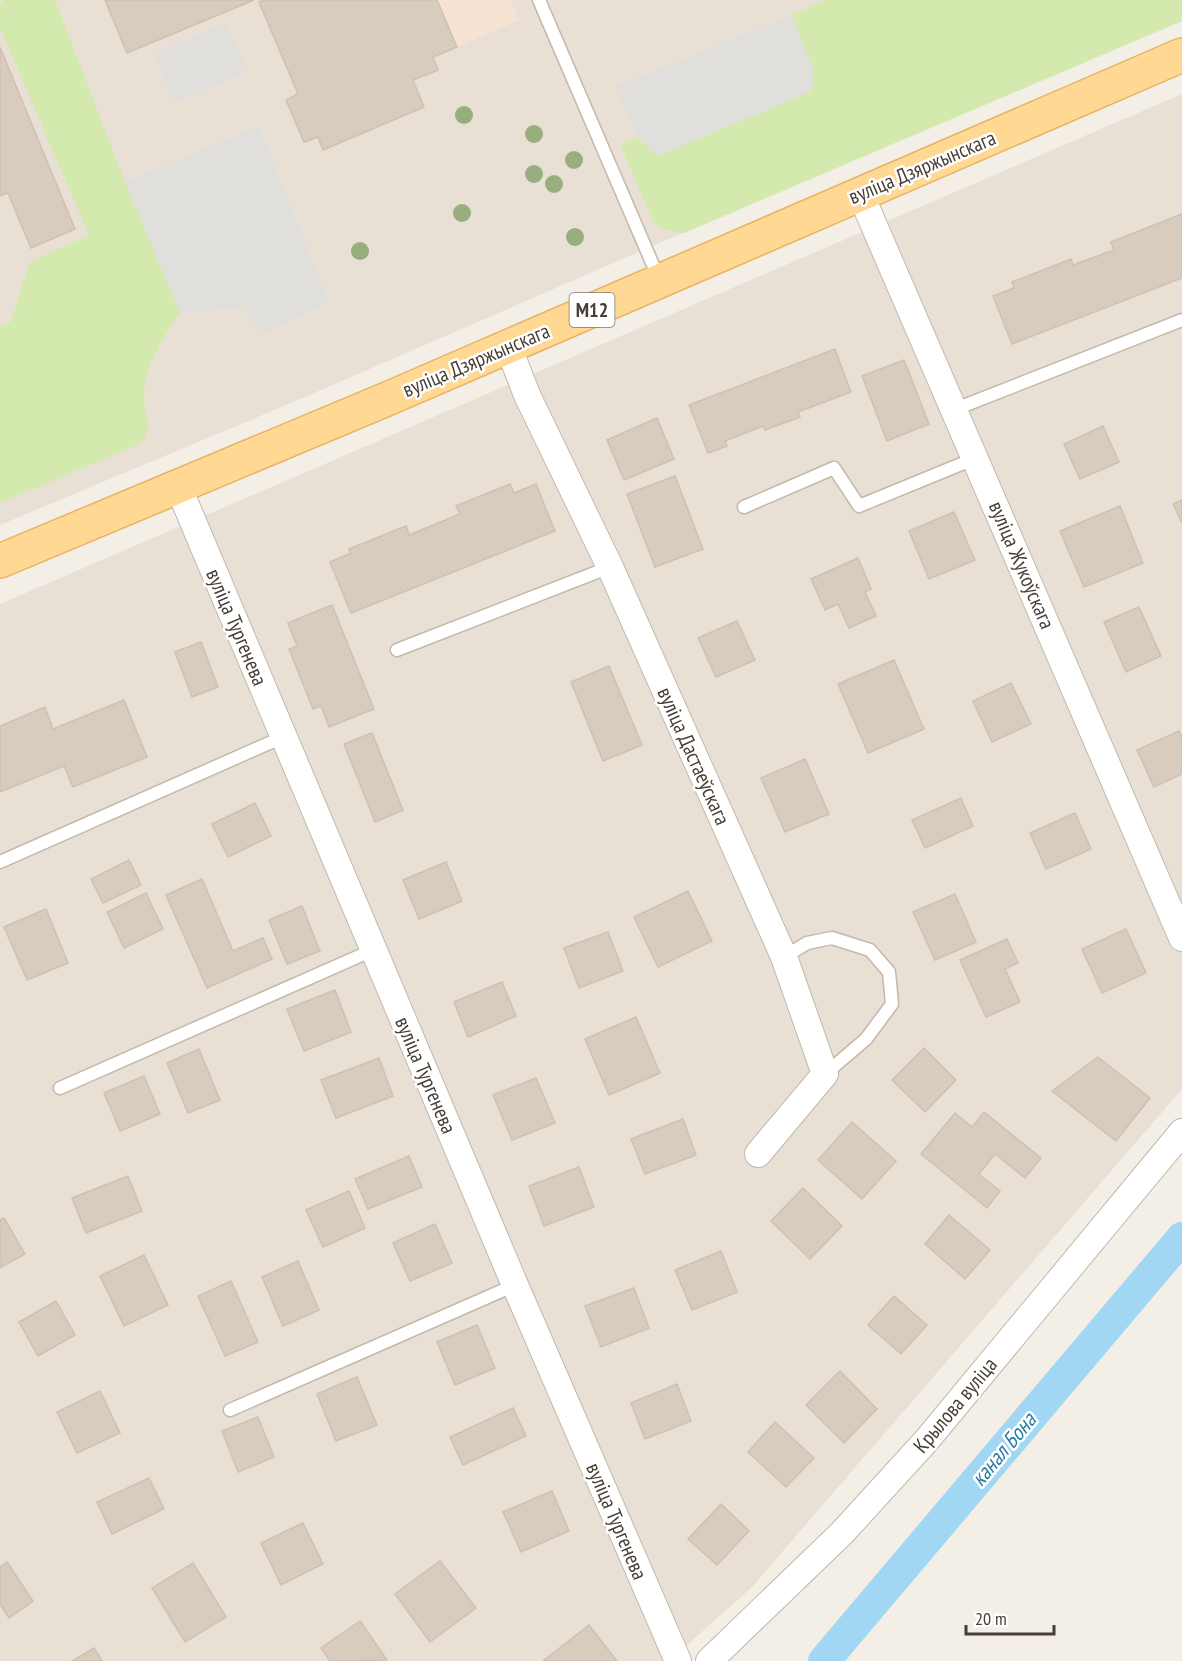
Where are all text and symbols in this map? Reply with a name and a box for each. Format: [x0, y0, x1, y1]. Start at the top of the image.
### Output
street label: вуліца Дзяржынскага [844, 124, 1000, 210]
road number: М12 [570, 293, 614, 327]
street label: вуліца Дзяржынскага [398, 317, 554, 403]
street label: вуліца Жукоўскага [983, 497, 1061, 633]
street label: вуліца Тургенева [200, 565, 274, 689]
street label: вуліца Дастаеўскага [652, 683, 736, 829]
street label: вуліца Тургенева [389, 1013, 463, 1137]
street label: Крылова вуліца [907, 1352, 1003, 1458]
water label: канал Бона [964, 1406, 1042, 1491]
street label: вуліца Тургенева [580, 1459, 654, 1583]
scale bar [966, 1598, 1054, 1636]
text: 20 m [975, 1607, 1007, 1630]

